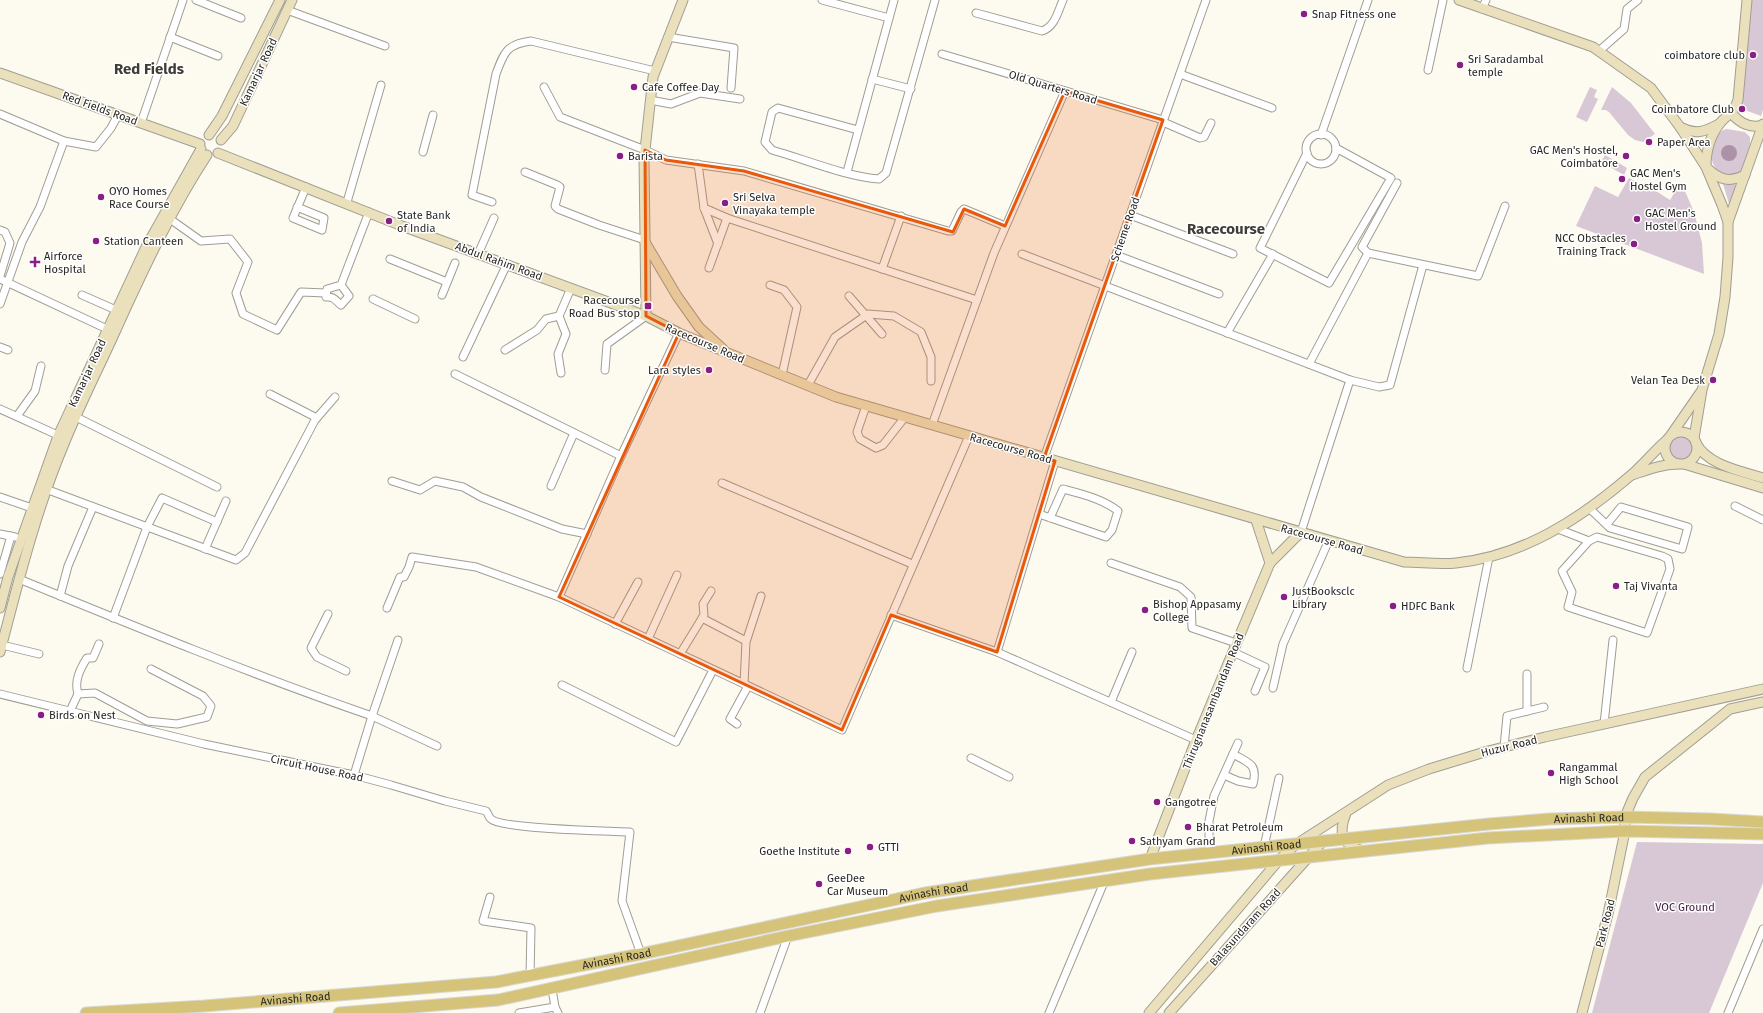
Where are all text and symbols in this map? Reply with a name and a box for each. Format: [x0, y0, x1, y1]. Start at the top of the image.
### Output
place label: Snap Fitness one [1312, 8, 1396, 21]
marker: Snap Fitness one [1299, 9, 1309, 19]
street label: Kamarjar Road [237, 36, 280, 108]
place label: coimbatore club [1664, 49, 1745, 62]
marker: coimbatore club [1748, 50, 1758, 60]
place label: Sri Saradambal temple [1468, 53, 1544, 79]
district label: Red Fields [114, 60, 184, 78]
marker: Sri Saradambal temple [1455, 60, 1465, 70]
street label: Old Quarters Road [1007, 68, 1099, 107]
place label: Cafe Coffee Day [642, 81, 720, 94]
marker: Cafe Coffee Day [629, 82, 639, 92]
street label: Red Fields Road [60, 89, 139, 128]
place label: Coimbatore Club [1651, 103, 1734, 116]
marker: Coimbatore Club [1737, 104, 1747, 114]
place label: Paper Area [1657, 136, 1711, 149]
marker: Paper Area [1644, 137, 1654, 147]
place label: GAC Men's Hostel, Coimbatore [1530, 144, 1618, 170]
place label: Barista [628, 150, 663, 163]
marker: Barista [615, 151, 625, 161]
marker: GAC Men's Hostel, Coimbatore [1621, 151, 1631, 161]
place label: GAC Men's Hostel Gym [1630, 167, 1687, 193]
marker: GAC Men's Hostel Gym [1617, 174, 1627, 184]
place label: OYO Homes Race Course [109, 185, 169, 211]
place label: Sri Selva Vinayaka temple [733, 191, 815, 217]
marker: OYO Homes Race Course [96, 192, 106, 202]
street label: Scheme Road [1108, 195, 1143, 263]
marker: Sri Selva Vinayaka temple [720, 198, 730, 208]
place label: GAC Men's Hostel Ground [1645, 207, 1717, 233]
place label: State Bank of India [397, 209, 451, 235]
marker: GAC Men's Hostel Ground [1632, 214, 1642, 224]
marker: State Bank of India [384, 216, 394, 226]
district label: Racecourse [1187, 220, 1265, 238]
place label: NCC Obstacles Training Track [1555, 232, 1626, 258]
place label: Station Canteen [104, 235, 183, 248]
marker: Station Canteen [91, 236, 101, 246]
marker: NCC Obstacles Training Track [1629, 239, 1639, 249]
street label: Abdul Rahim Road [453, 240, 544, 283]
place label: Airforce Hospital [44, 250, 86, 276]
marker: Airforce Hospital [29, 256, 41, 268]
place label: Racecourse Road Bus stop [569, 294, 640, 320]
marker: Racecourse Road Bus stop [643, 301, 653, 311]
street label: Racecourse Road [663, 321, 746, 366]
street label: Kamarjar Road [66, 337, 109, 409]
place label: Lara styles [648, 364, 701, 377]
marker: Lara styles [704, 365, 714, 375]
place label: Velan Tea Desk [1631, 374, 1705, 387]
marker: Velan Tea Desk [1708, 375, 1718, 385]
street label: Racecourse Road [968, 431, 1053, 466]
street label: Racecourse Road [1279, 522, 1364, 557]
place label: Taj Vivanta [1624, 580, 1678, 593]
marker: Taj Vivanta [1611, 581, 1621, 591]
place label: JustBooksclc Library [1292, 585, 1355, 611]
marker: JustBooksclc Library [1279, 592, 1289, 602]
place label: Bishop Appasamy College [1153, 598, 1242, 624]
place label: HDFC Bank [1401, 600, 1455, 613]
marker: HDFC Bank [1388, 601, 1398, 611]
marker: Bishop Appasamy College [1140, 605, 1150, 615]
street label: Thirugnanasambandam Road [1180, 631, 1247, 771]
place label: Birds on Nest [49, 709, 116, 722]
marker: Birds on Nest [36, 710, 46, 720]
street label: Huzur Road [1480, 733, 1539, 760]
street label: Circuit House Road [269, 752, 364, 785]
place label: Rangammal High School [1559, 761, 1618, 787]
marker: Rangammal High School [1546, 768, 1556, 778]
place label: Gangotree [1165, 796, 1216, 809]
marker: Gangotree [1152, 797, 1162, 807]
street label: Avinashi Road [1554, 811, 1624, 826]
place label: Bharat Petroleum [1196, 821, 1283, 834]
marker: Bharat Petroleum [1183, 822, 1193, 832]
place label: Sathyam Grand [1140, 835, 1216, 848]
marker: Sathyam Grand [1127, 836, 1137, 846]
street label: Avinashi Road [1231, 837, 1302, 858]
place label: GTTI [878, 841, 899, 854]
marker: GTTI [865, 842, 875, 852]
place label: Goethe Institute [759, 845, 840, 858]
marker: Goethe Institute [843, 846, 853, 856]
place label: GeeDee Car Museum [827, 872, 888, 898]
marker: GeeDee Car Museum [814, 879, 824, 889]
street label: Avinashi Road [898, 881, 969, 905]
street label: Balasundaram Road [1207, 886, 1284, 969]
street label: Park Road [1593, 897, 1618, 949]
park label: VOC Ground [1655, 901, 1715, 914]
street label: Avinashi Road [581, 946, 652, 972]
street label: Avinashi Road [260, 990, 331, 1008]

